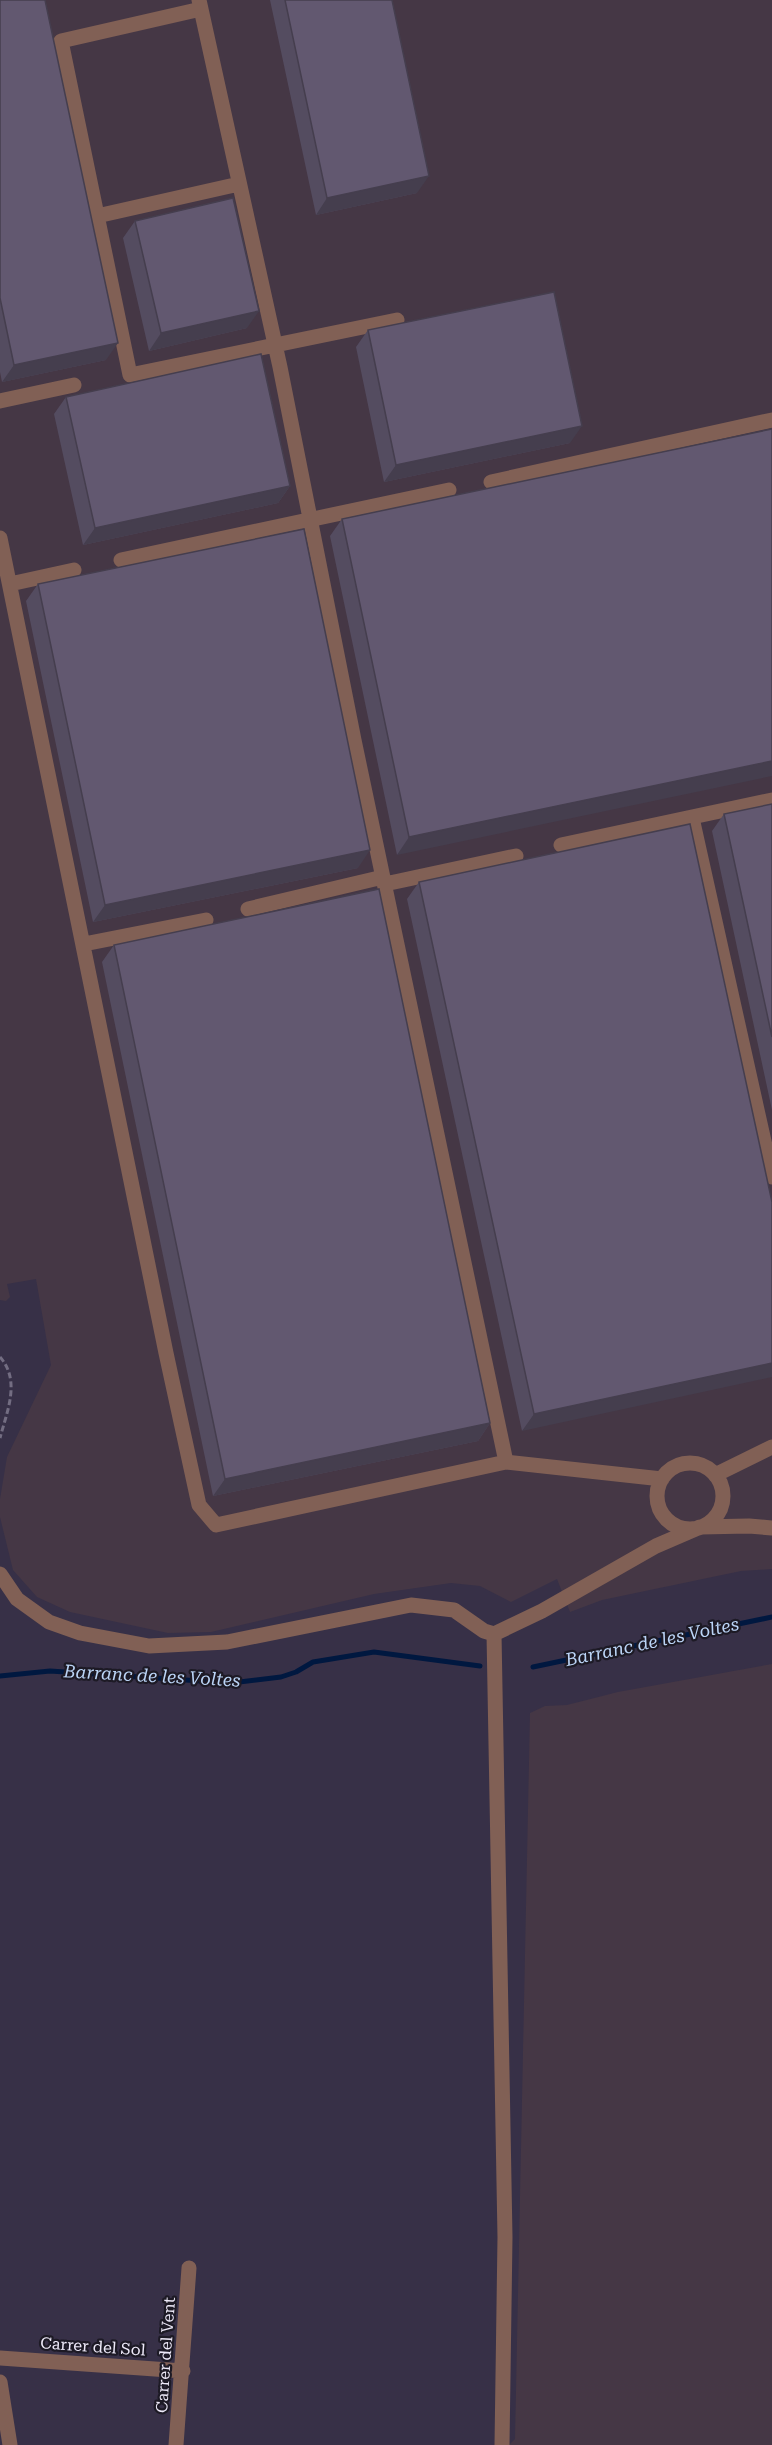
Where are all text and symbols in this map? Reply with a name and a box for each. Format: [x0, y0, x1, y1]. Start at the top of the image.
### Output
water label: Barranc de les Voltes [562, 1613, 741, 1670]
water label: Barranc de les Voltes [62, 1660, 241, 1691]
street label: Carrer del Vent [152, 2297, 179, 2413]
street label: Carrer del Sol [40, 2333, 146, 2360]

